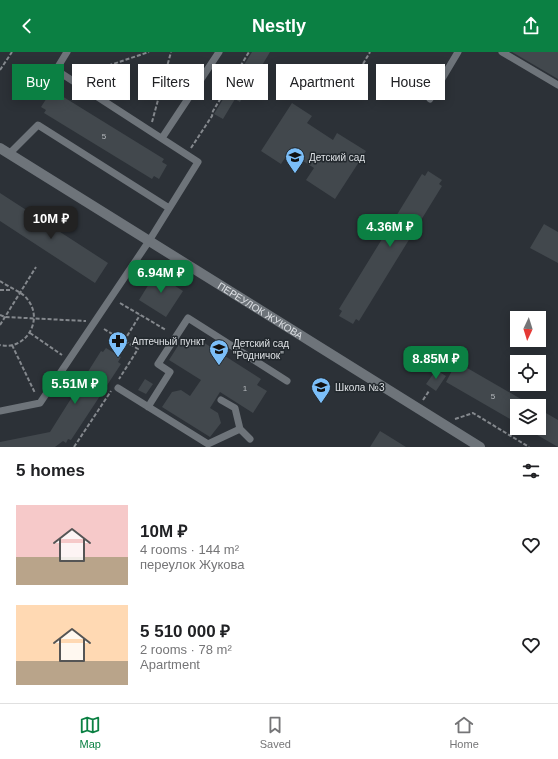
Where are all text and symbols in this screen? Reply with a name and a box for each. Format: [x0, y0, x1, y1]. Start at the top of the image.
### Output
icon: back [16, 15, 38, 37]
icon: share [520, 15, 542, 37]
text: Nestly [252, 16, 306, 36]
chip: Buy [12, 64, 64, 100]
chip: Rent [72, 64, 130, 100]
chip: Filters [138, 64, 204, 100]
chip: New [212, 64, 268, 100]
chip: Apartment [276, 64, 368, 100]
chip: House [376, 64, 445, 100]
house number: 5 [102, 132, 107, 141]
school or university icon: Детский сад [284, 146, 306, 174]
place label: Детский сад [309, 152, 365, 163]
pin: 10M ₽ [23, 206, 79, 240]
text: 10M ₽ [33, 211, 69, 226]
pin: 4.36M ₽ [353, 214, 427, 248]
text: 4.36M ₽ [366, 219, 414, 234]
pin: 6.94M ₽ [124, 260, 198, 294]
text: 6.94M ₽ [137, 265, 185, 280]
street label: ПЕРЕУЛОК ЖУКОВА [216, 280, 305, 342]
north arrow [510, 311, 546, 347]
map controls [510, 311, 546, 435]
pharmacy icon: Аптечный пункт [107, 330, 129, 358]
place label: Аптечный пункт [132, 336, 205, 347]
school or university icon: Детский сад "Родничок" [208, 338, 230, 366]
place label: Детский сад "Родничок" [233, 338, 289, 361]
pin: 8.85M ₽ [399, 346, 473, 380]
text: 8.85M ₽ [412, 351, 460, 366]
button: locate [510, 355, 546, 391]
pin: 5.51M ₽ [38, 371, 112, 405]
text: 5.51M ₽ [51, 376, 99, 391]
school or university icon: Школа №3 [310, 376, 332, 404]
place label: Школа №3 [335, 382, 385, 393]
house number: 1 [243, 384, 248, 393]
house number: 5 [491, 392, 496, 401]
button: layers [510, 399, 546, 435]
icon: filters [520, 460, 542, 482]
text: 5 homes [16, 461, 85, 480]
icon: home [48, 521, 96, 569]
text: 10M ₽ [140, 522, 188, 541]
icon: heart [520, 534, 542, 556]
text: 4 rooms · 144 m² [140, 542, 239, 557]
text: переулок Жукова [140, 557, 244, 572]
icon: home [48, 621, 96, 669]
text: 5 510 000 ₽ [140, 622, 230, 641]
icon: heart [520, 634, 542, 656]
text: 2 rooms · 78 m² [140, 642, 232, 657]
text: Apartment [140, 657, 200, 672]
tab: Map [79, 714, 101, 750]
tab: Saved [260, 714, 291, 750]
tab: Home [449, 714, 479, 750]

